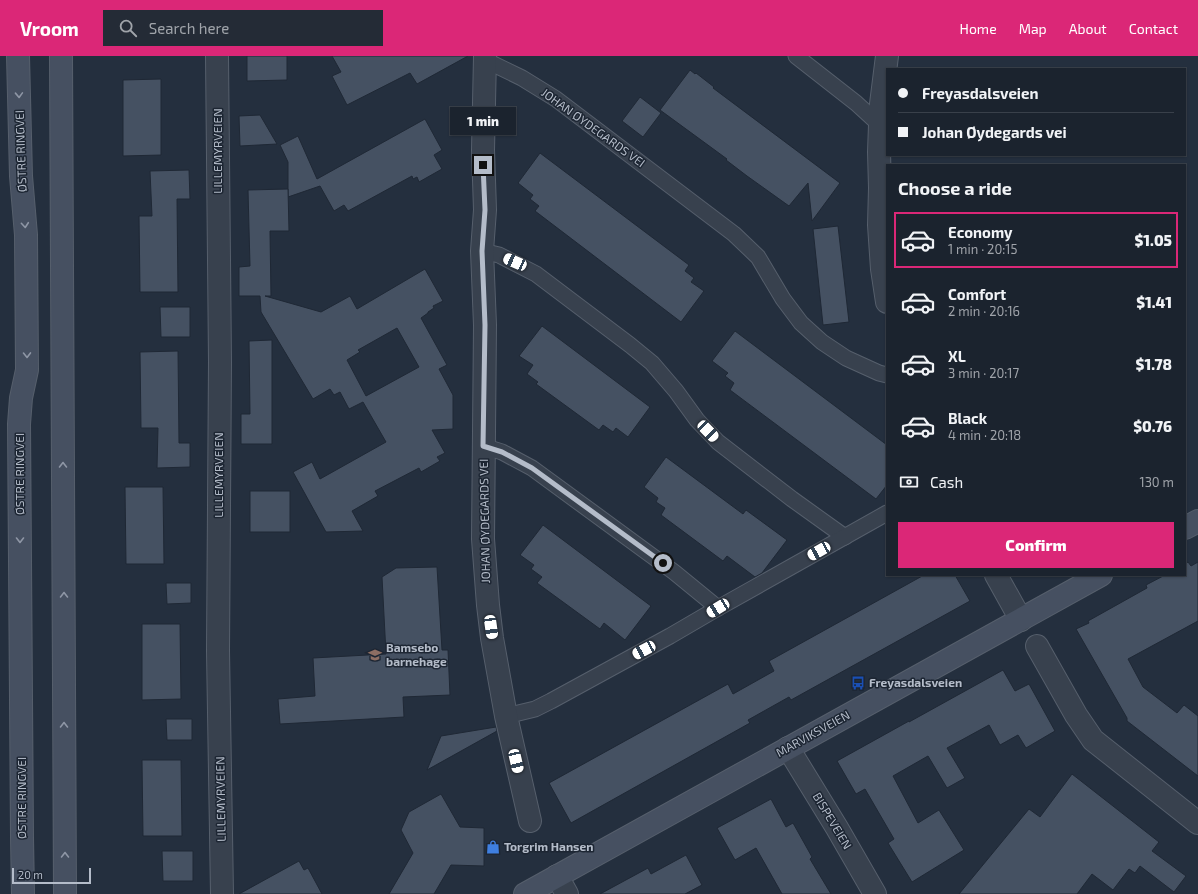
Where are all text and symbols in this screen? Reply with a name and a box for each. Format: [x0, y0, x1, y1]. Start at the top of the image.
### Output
search box [103, 10, 383, 46]
text: Vroom [20, 17, 79, 40]
icon: search [117, 17, 139, 39]
text: Search here [149, 19, 229, 37]
text: Home [960, 20, 997, 37]
text: Map [1019, 20, 1047, 37]
text: About [1069, 20, 1107, 37]
text: Contact [1129, 20, 1178, 37]
text: Freyasdalsveien [922, 84, 1038, 102]
street label: JOHAN ØYDEGARDS VEI [539, 85, 648, 170]
one-way arrow [14, 92, 23, 98]
callout: 1 min [450, 107, 516, 135]
street label: LILLEMYRVEIEN [210, 108, 224, 194]
street label: ØSTRE RINGVEI [12, 110, 28, 192]
text: 1 min [467, 113, 499, 129]
text: Johan Øydegards vei [922, 123, 1067, 141]
route end [474, 156, 492, 174]
text: Choose a ride [898, 177, 1012, 199]
one-way arrow [20, 222, 29, 228]
icon: car [900, 222, 936, 258]
text: Economy [948, 223, 1013, 241]
text: $1.05 [1135, 231, 1172, 249]
text: 1 min · 20:15 [948, 241, 1017, 257]
car [502, 252, 528, 272]
icon: car [900, 284, 936, 320]
text: Comfort [948, 285, 1006, 303]
text: $1.41 [1136, 293, 1172, 311]
text: 2 min · 20:16 [948, 303, 1020, 319]
icon: car [900, 346, 936, 382]
text: XL [948, 347, 966, 365]
one-way arrow [23, 352, 31, 358]
text: $1.78 [1136, 355, 1172, 373]
text: 3 min · 20:17 [948, 365, 1019, 381]
icon: car [900, 408, 936, 444]
text: Black [948, 409, 987, 427]
text: $0.76 [1133, 417, 1172, 435]
car [695, 418, 721, 444]
text: 4 min · 20:18 [948, 427, 1021, 443]
street label: LILLEMYRVEIEN [211, 432, 225, 518]
street label: ØSTRE RINGVEI [12, 433, 26, 515]
street label: JOHAN ØYDEGARDS VEI [476, 459, 492, 584]
one-way arrow [59, 462, 67, 468]
icon: cash [898, 471, 920, 493]
text: Cash [930, 473, 963, 491]
text: 130 m [1139, 474, 1174, 490]
button: Confirm [898, 522, 1174, 568]
one-way arrow [16, 537, 24, 543]
car [806, 540, 832, 562]
route start [654, 554, 672, 572]
one-way arrow [60, 592, 68, 598]
car [705, 597, 731, 619]
car [483, 614, 499, 640]
car [631, 639, 657, 661]
place label: Bamsebo barnehage [386, 640, 447, 668]
school or university icon: Bamsebo barnehage [367, 647, 383, 663]
bus stop icon: Freyasdalsveien [850, 675, 866, 691]
place label: Freyasdalsveien [869, 675, 962, 690]
street label: MARVIKSVEIEN [773, 707, 852, 759]
one-way arrow [60, 722, 68, 728]
car [507, 748, 525, 774]
street label: LILLEMYRVEIEN [212, 756, 228, 842]
street label: ØSTRE RINGVEI [14, 757, 28, 839]
street label: BISPEVEIEN [811, 790, 855, 851]
shop icon: Torgrim Hansen [485, 839, 501, 855]
place label: Torgrim Hansen [504, 839, 593, 853]
one-way arrow [61, 852, 69, 858]
scale bar [12, 866, 91, 885]
text: 20 m [18, 868, 43, 881]

